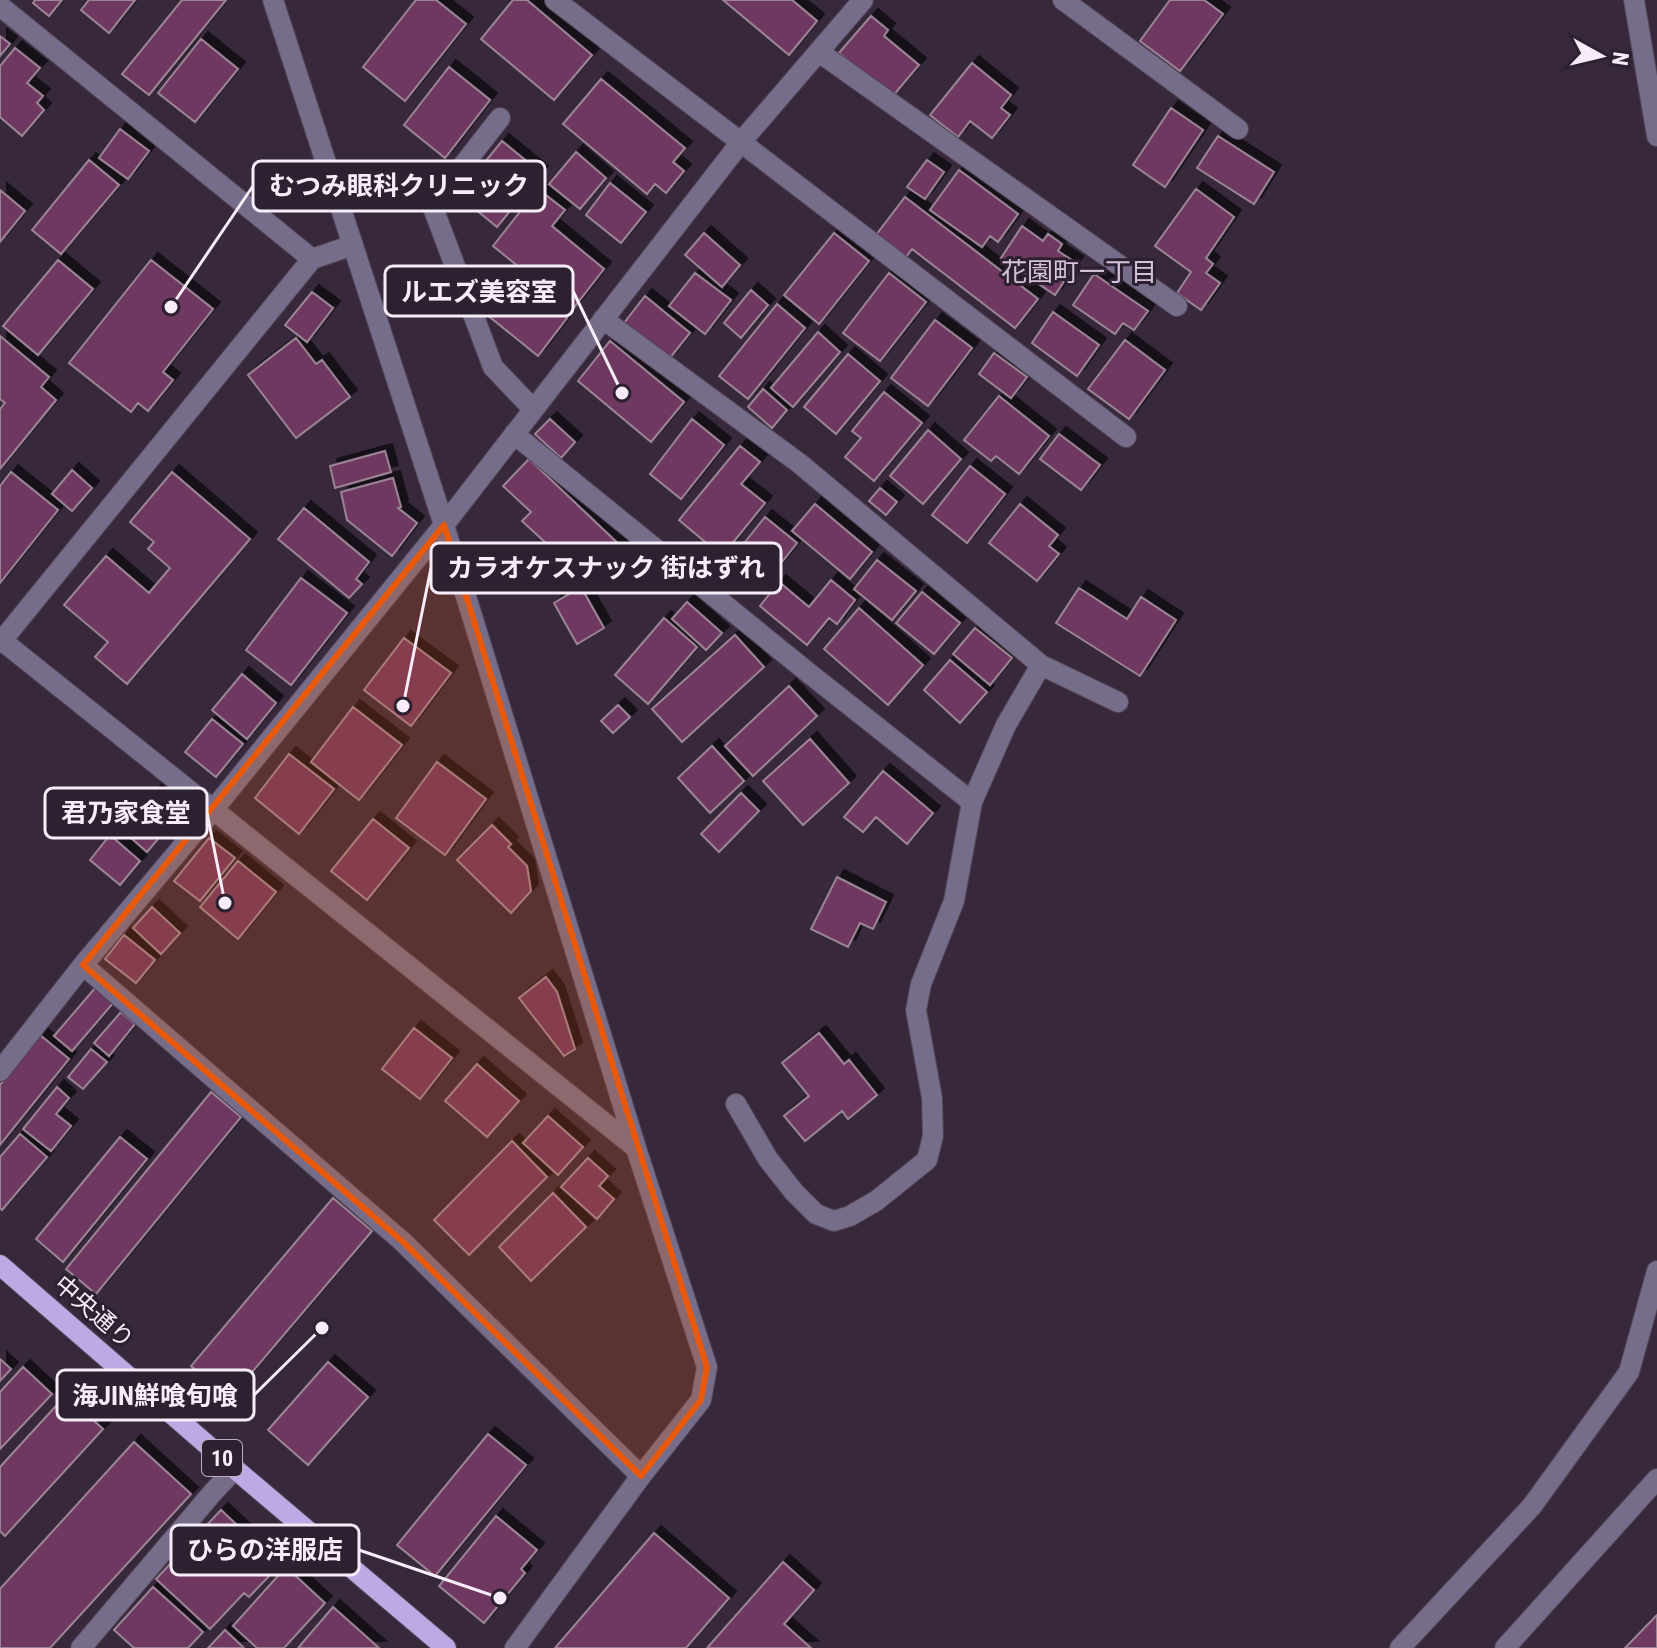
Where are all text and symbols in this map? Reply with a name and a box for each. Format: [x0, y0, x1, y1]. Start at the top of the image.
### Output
north arrow [1561, 16, 1641, 96]
text: N [1607, 50, 1634, 67]
callout: むつみ眼科クリニック [253, 161, 545, 211]
text: むつみ眼科クリニック [269, 171, 529, 201]
district label: 花園町一丁目 [1001, 257, 1157, 287]
callout: ルエズ美容室 [385, 266, 573, 316]
text: ルエズ美容室 [401, 277, 557, 307]
callout: カラオケスナック 街はずれ [431, 543, 781, 593]
text: カラオケスナック 街はずれ [447, 553, 765, 583]
callout: 君乃家食堂 [45, 788, 207, 838]
text: 君乃家食堂 [61, 798, 191, 828]
street label: 中央通り [49, 1270, 139, 1354]
callout: 海JIN鮮喰旬喰 [57, 1370, 254, 1420]
text: 海JIN鮮喰旬喰 [72, 1381, 238, 1411]
road number: 10 [202, 1440, 242, 1476]
callout: ひらの洋服店 [171, 1525, 359, 1575]
text: ひらの洋服店 [187, 1535, 343, 1565]

